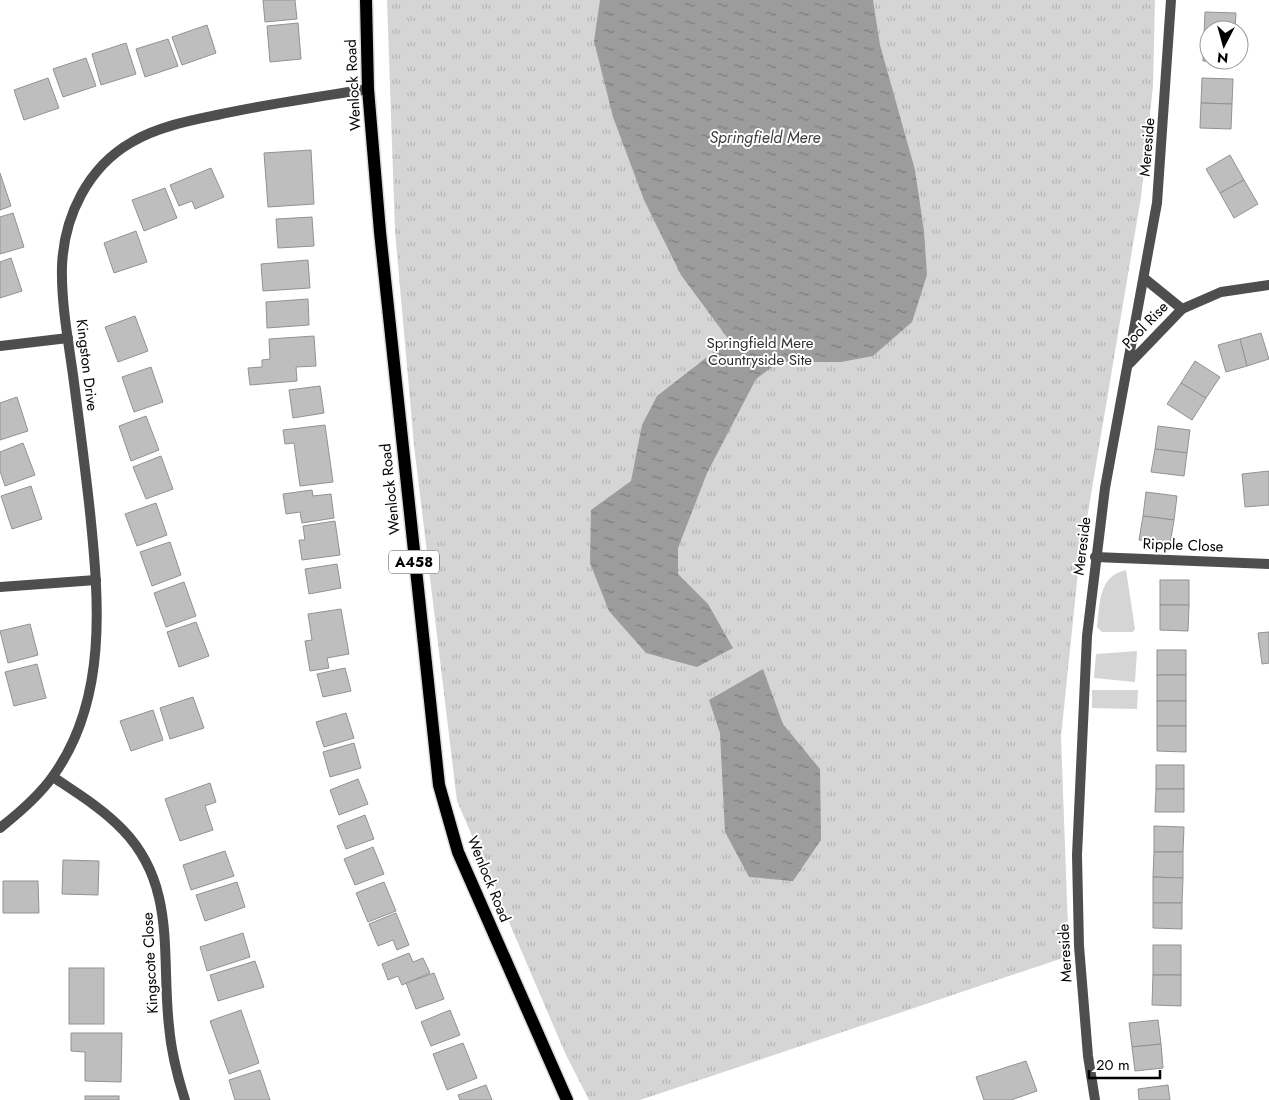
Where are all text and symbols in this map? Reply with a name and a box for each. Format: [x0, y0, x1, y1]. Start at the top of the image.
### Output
north arrow [1199, 20, 1249, 70]
street label: Wenlock Road [340, 39, 366, 131]
text: N [1216, 47, 1229, 68]
street label: Mereside [1133, 117, 1161, 177]
water label: Springfield Mere [709, 126, 821, 149]
street label: Pool Rise [1117, 296, 1173, 354]
street label: Kingston Drive [70, 318, 104, 412]
park label: Springfield Mere Countryside Site [706, 332, 814, 371]
street label: Wenlock Road [374, 442, 406, 536]
street label: Mereside [1068, 515, 1097, 576]
street label: Ripple Close [1142, 533, 1224, 557]
road number: A458 [389, 550, 439, 574]
street label: Wenlock Road [462, 832, 516, 926]
street label: Kingscote Close [136, 911, 164, 1014]
street label: Mereside [1052, 923, 1078, 983]
scale bar [1089, 1048, 1160, 1080]
text: 20 m [1096, 1054, 1130, 1076]

